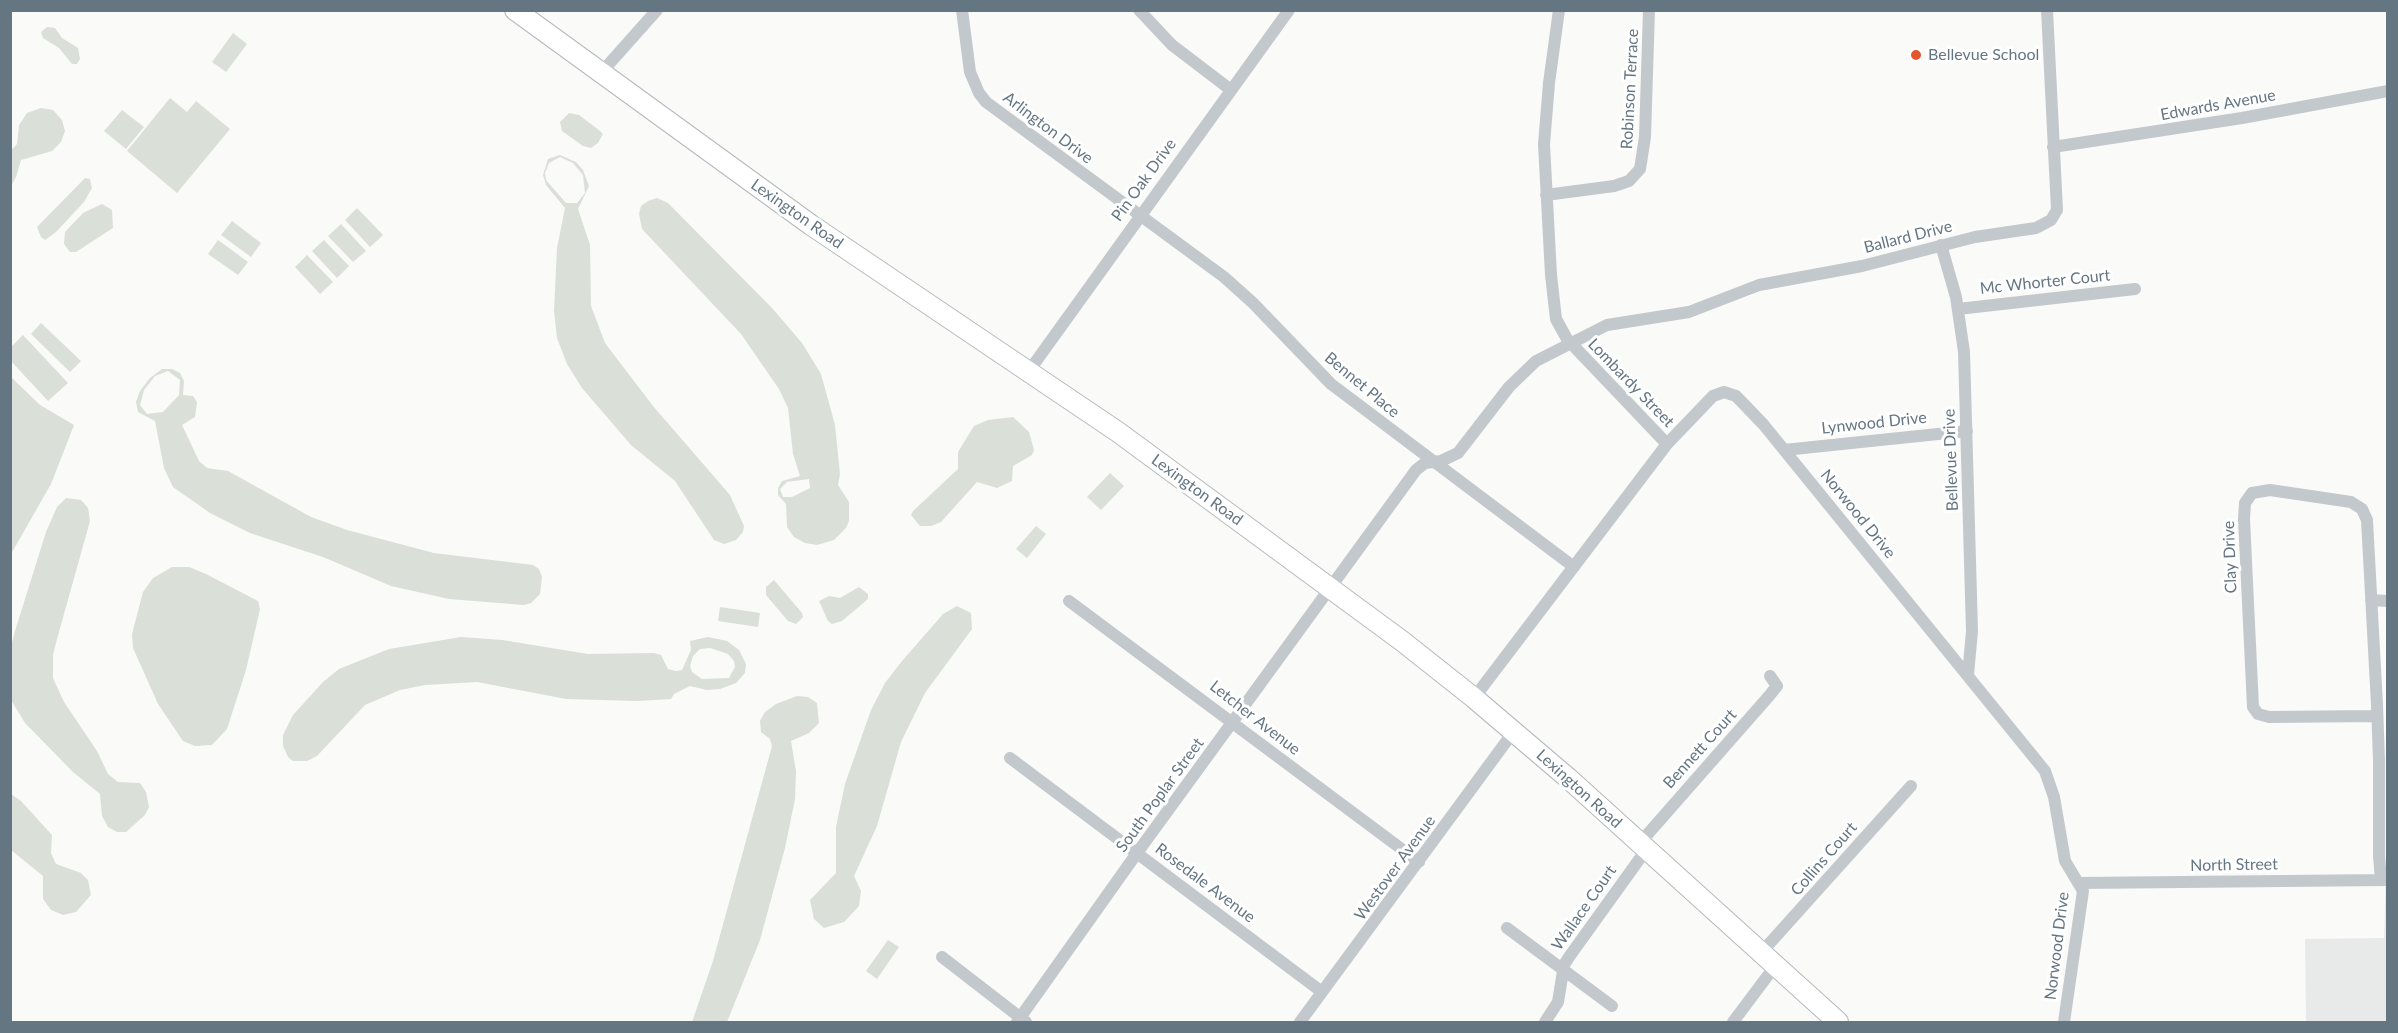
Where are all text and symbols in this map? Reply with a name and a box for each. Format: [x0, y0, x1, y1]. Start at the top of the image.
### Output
street label: Robinson Terrace [1617, 28, 1643, 150]
place label: Bellevue School [1928, 45, 2039, 65]
marker: Bellevue School [1909, 48, 1923, 62]
street label: Edwards Avenue [2159, 85, 2277, 125]
street label: Arlington Drive [999, 88, 1097, 168]
street label: Pin Oak Drive [1108, 135, 1180, 225]
street label: Lexington Road [747, 175, 847, 253]
street label: Ballard Drive [1862, 217, 1954, 257]
street label: Mc Whorter Court [1979, 266, 2111, 298]
street label: Lombardy Street [1584, 335, 1678, 431]
street label: Bennet Place [1321, 348, 1403, 422]
street label: Lynwood Drive [1820, 408, 1928, 438]
street label: Bellevue Drive [1940, 409, 1962, 511]
street label: Lexington Road [1148, 450, 1246, 530]
street label: Norwood Drive [1816, 466, 1900, 562]
street label: Clay Drive [2219, 520, 2241, 594]
street label: Letcher Avenue [1206, 677, 1304, 759]
street label: Bennett Court [1659, 705, 1741, 793]
street label: South Poplar Street [1112, 734, 1208, 856]
street label: Lexington Road [1532, 746, 1626, 832]
street label: Westover Avenue [1351, 812, 1439, 924]
street label: Collins Court [1787, 818, 1861, 900]
street label: Rosedale Avenue [1151, 839, 1259, 927]
street label: North Street [2190, 855, 2278, 875]
street label: Wallace Court [1548, 862, 1620, 954]
street label: Norwood Drive [2041, 891, 2073, 1001]

